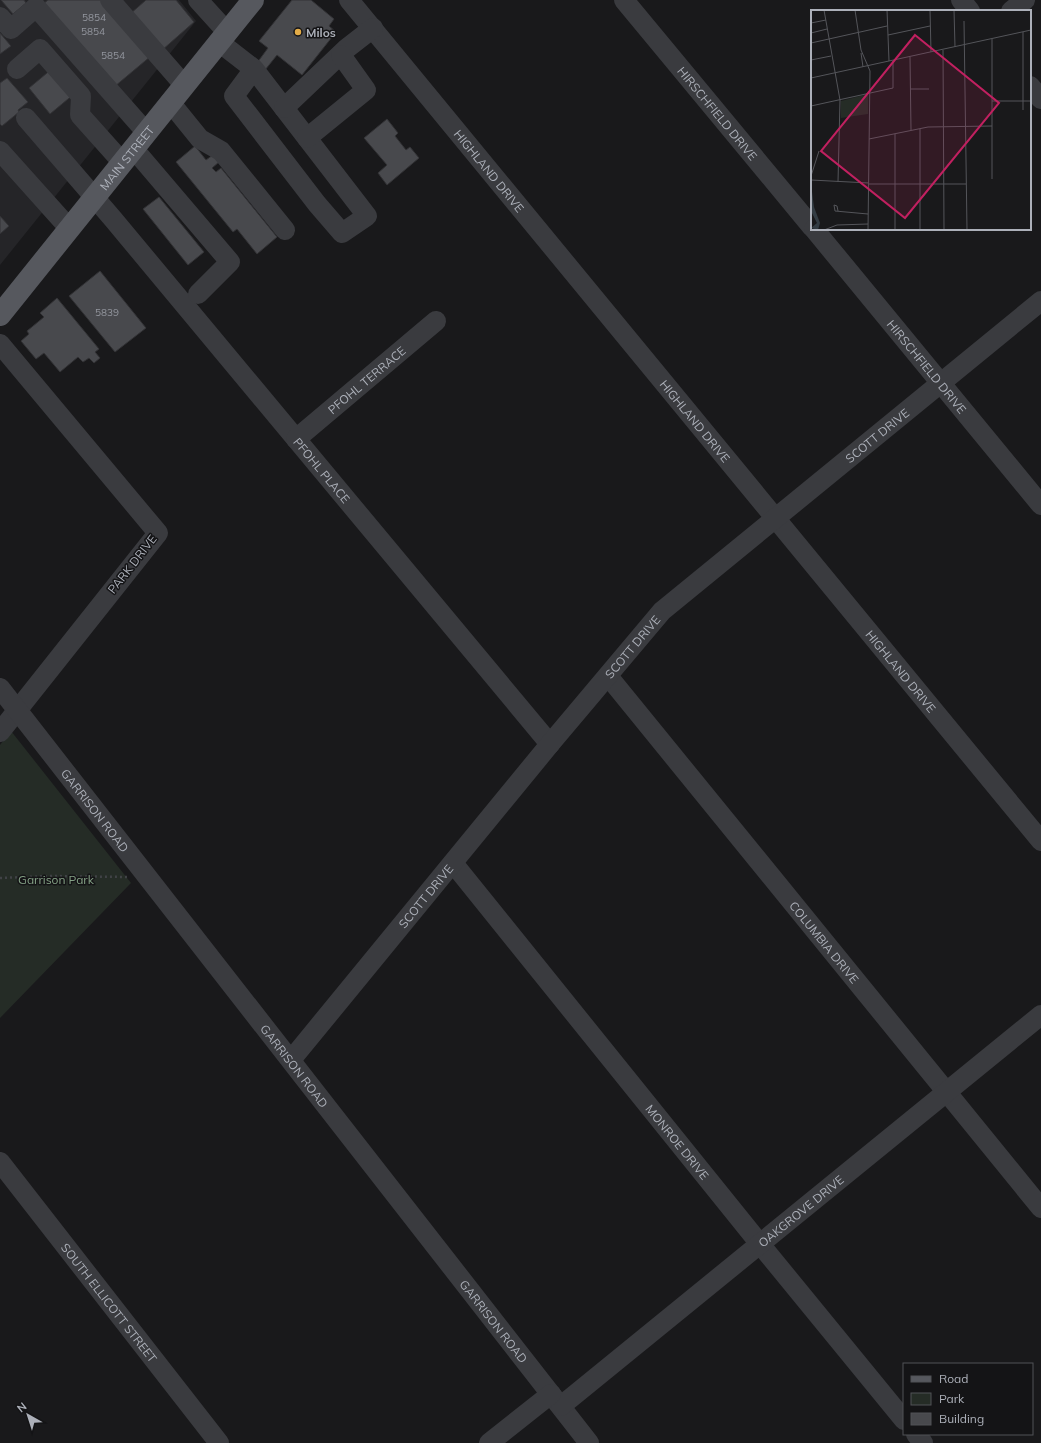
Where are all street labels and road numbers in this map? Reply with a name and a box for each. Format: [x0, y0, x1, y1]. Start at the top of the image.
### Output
street label: HIRSCHFIELD DRIVE [675, 63, 761, 163]
street label: MAIN STREET [96, 122, 157, 193]
street label: HIGHLAND DRIVE [451, 126, 528, 215]
street label: HIRSCHFIELD DRIVE [884, 317, 970, 416]
street label: PFOHL TERRACE [324, 343, 408, 417]
street label: HIGHLAND DRIVE [657, 377, 734, 465]
street label: SCOTT DRIVE [842, 405, 912, 466]
street label: PFOHL PLACE [290, 434, 354, 506]
street label: PARK DRIVE [104, 532, 160, 596]
street label: SCOTT DRIVE [601, 612, 663, 681]
street label: HIGHLAND DRIVE [863, 627, 939, 715]
street label: GARRISON ROAD [58, 766, 132, 855]
street label: SCOTT DRIVE [395, 861, 456, 931]
street label: COLUMBIA DRIVE [787, 898, 862, 986]
street label: GARRISON ROAD [258, 1021, 332, 1110]
street label: MONROE DRIVE [643, 1101, 712, 1182]
street label: OAKGROVE DRIVE [755, 1172, 846, 1250]
street label: SOUTH ELLICOTT STREET [58, 1240, 161, 1366]
street label: GARRISON ROAD [457, 1277, 531, 1366]

